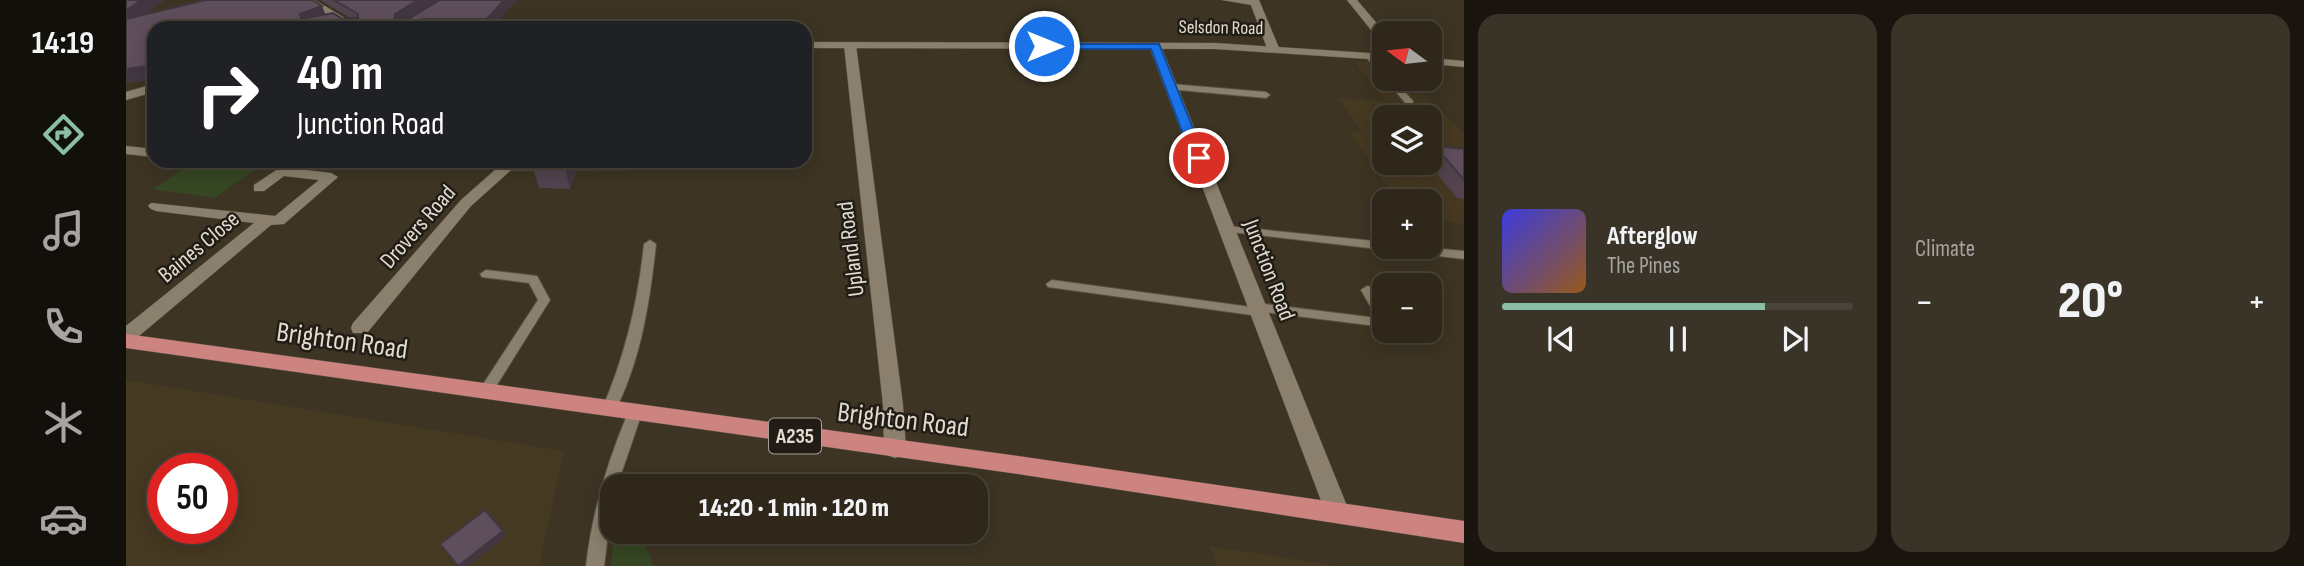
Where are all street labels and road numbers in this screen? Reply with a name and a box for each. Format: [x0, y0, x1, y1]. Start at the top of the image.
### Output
street label: Selsdon Road [1178, 16, 1264, 40]
street label: Drovers Road [374, 180, 462, 274]
street label: Upland Road [831, 200, 871, 298]
street label: Baines Close [153, 205, 245, 289]
street label: Junction Road [1237, 215, 1301, 324]
street label: Brighton Road [274, 315, 410, 367]
street label: Brighton Road [835, 396, 971, 444]
road number: A235 [769, 418, 821, 453]

